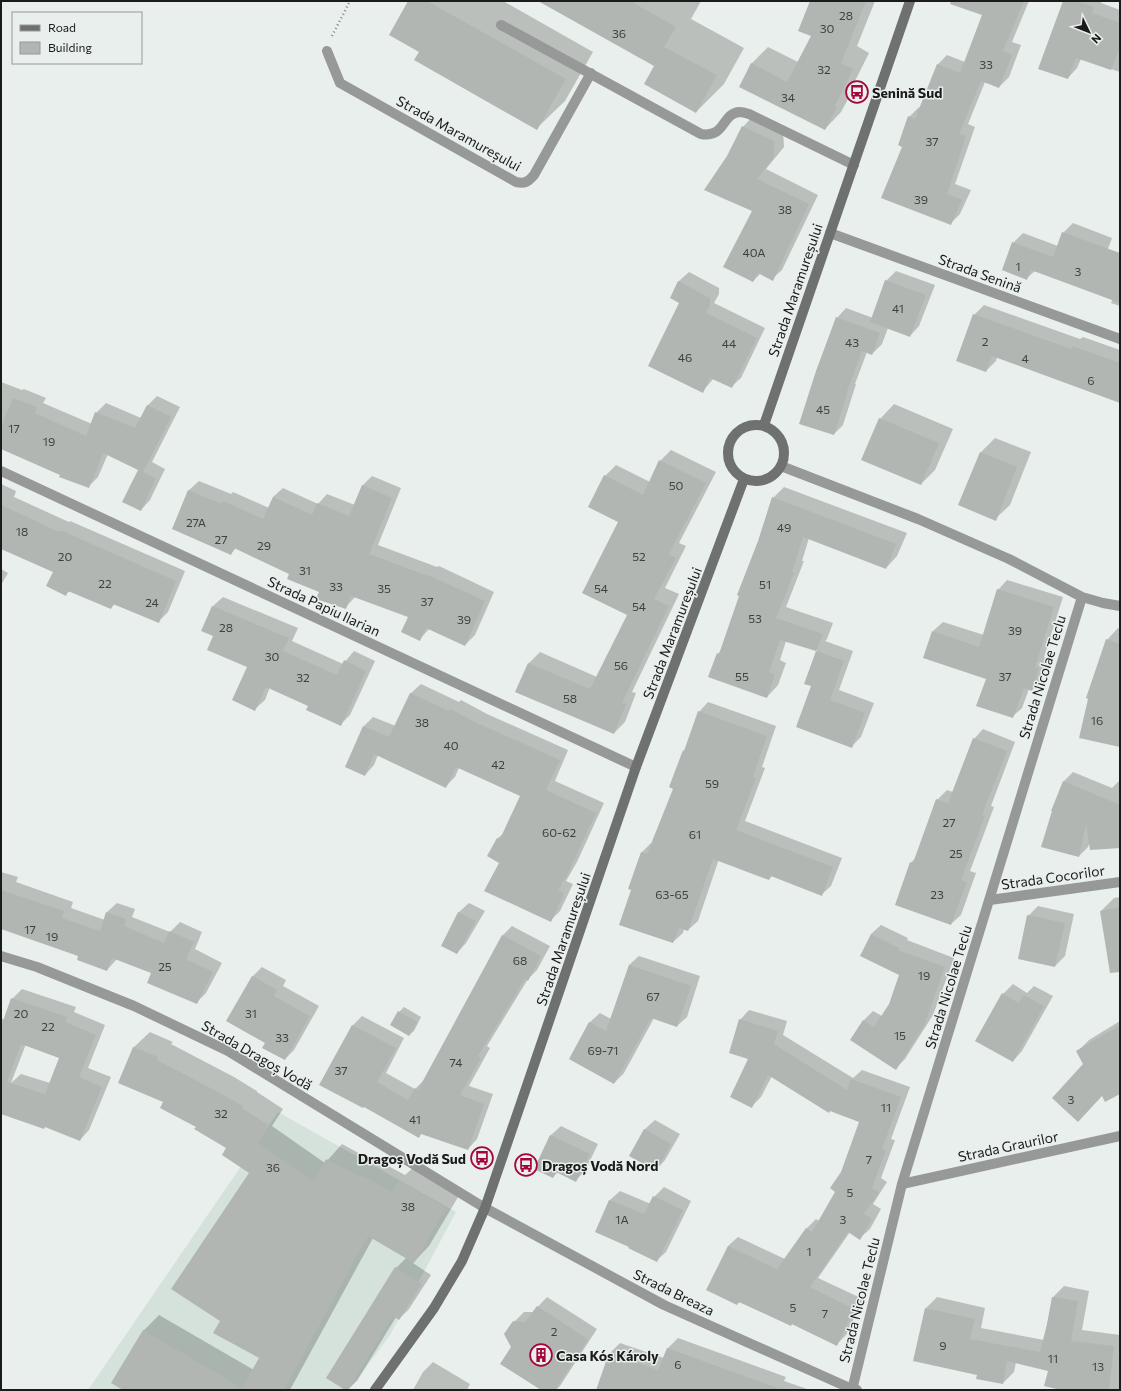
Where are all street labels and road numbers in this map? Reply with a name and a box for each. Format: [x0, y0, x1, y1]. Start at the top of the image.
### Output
street label: Strada Maramureșului [393, 92, 524, 175]
street label: Strada Maramureșului [764, 221, 827, 359]
street label: Strada Senină [936, 250, 1024, 296]
street label: Strada Maramureșului [639, 565, 706, 702]
street label: Strada Papiu Ilarian [265, 572, 383, 640]
street label: Strada Nicolae Teclu [1015, 613, 1069, 741]
street label: Strada Cocorilor [1000, 861, 1106, 893]
street label: Strada Maramureșului [532, 870, 595, 1008]
street label: Strada Nicolae Teclu [921, 923, 975, 1051]
street label: Strada Dragoș Vodă [198, 1016, 315, 1094]
street label: Strada Graurilor [956, 1127, 1060, 1165]
street label: Strada Nicolae Teclu [835, 1236, 883, 1364]
street label: Strada Breaza [631, 1265, 717, 1319]

